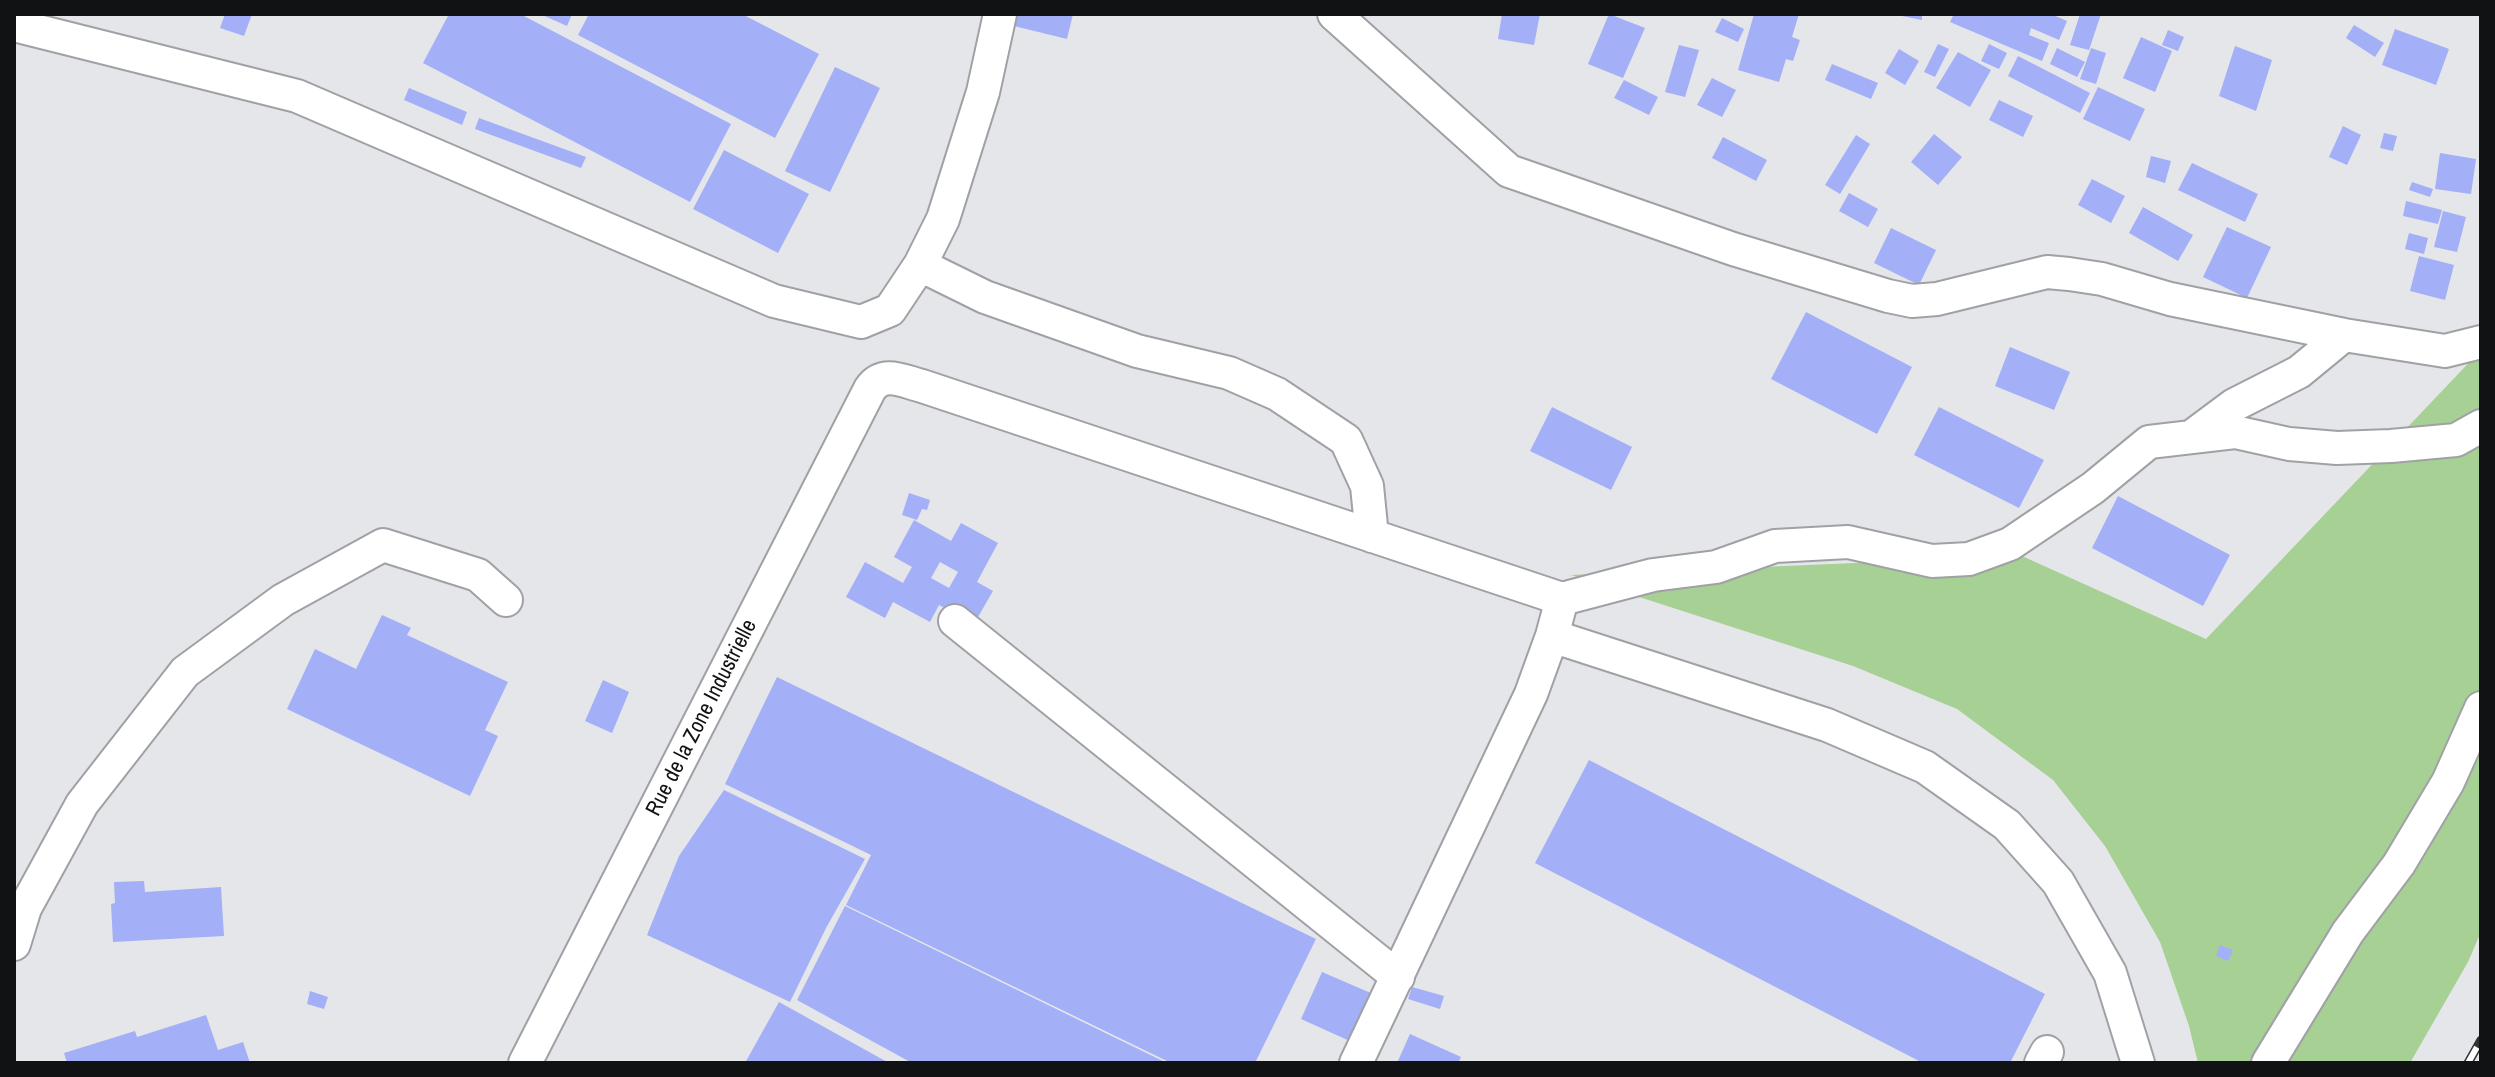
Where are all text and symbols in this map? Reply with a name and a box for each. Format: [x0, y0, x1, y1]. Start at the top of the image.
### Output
street label: Rue de la Zone Industrielle [641, 616, 763, 820]

